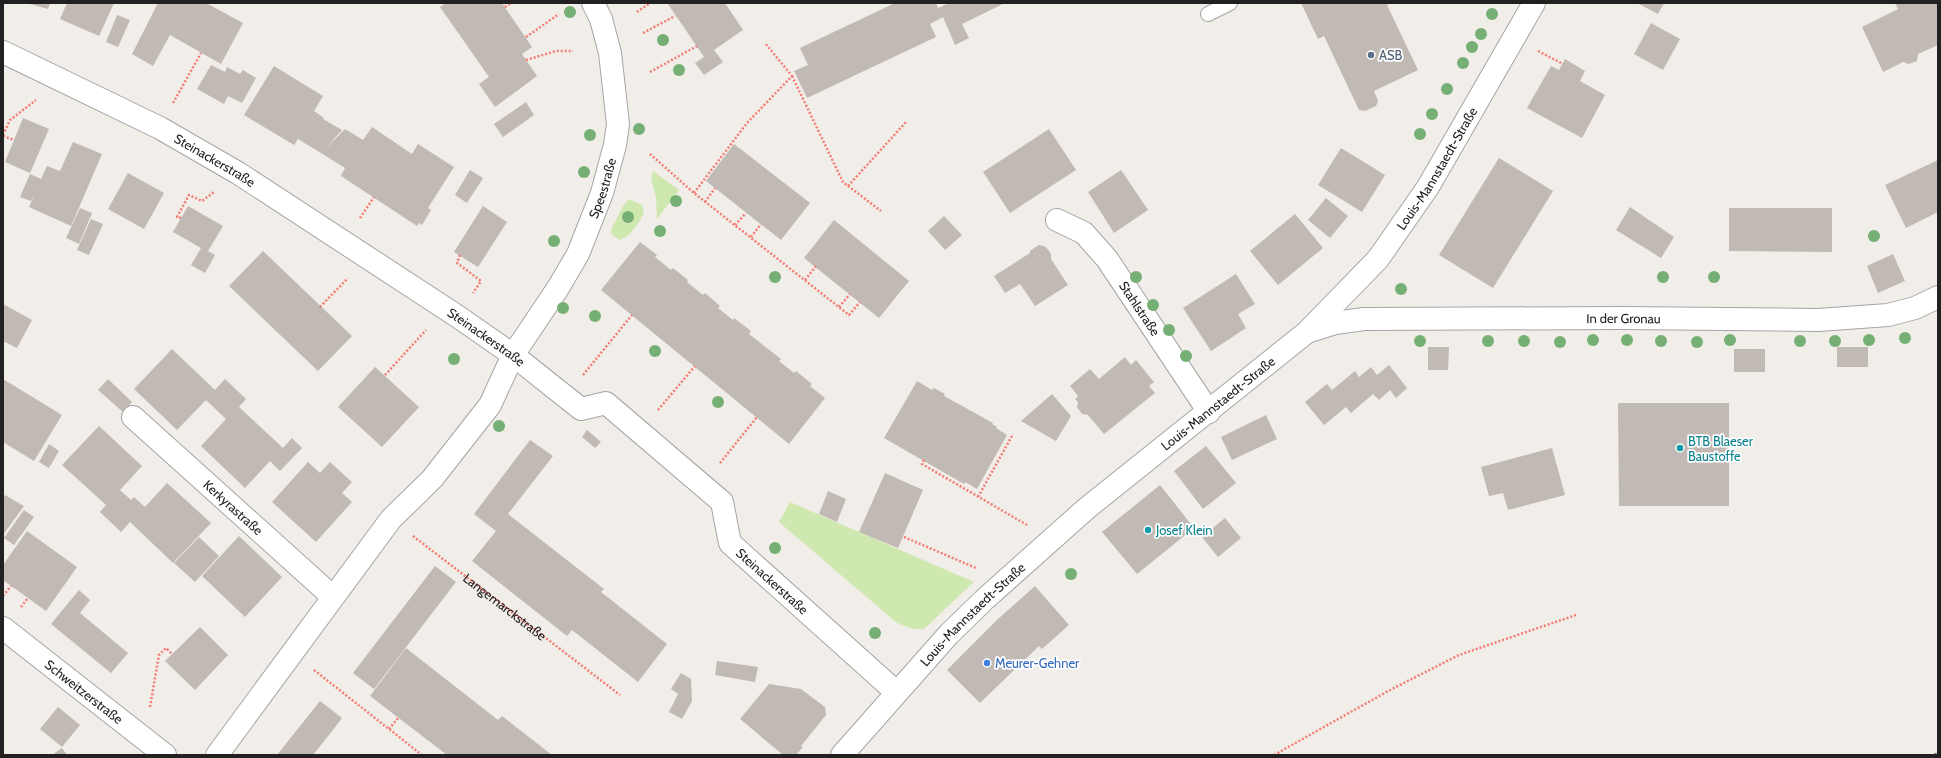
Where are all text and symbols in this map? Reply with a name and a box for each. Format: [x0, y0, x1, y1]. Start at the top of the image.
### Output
place label: ASB [1379, 47, 1403, 63]
marker: ASB [1366, 50, 1376, 60]
street label: Louis-Mannstaedt-Straße [1393, 104, 1480, 233]
street label: Steinackerstraße [172, 130, 259, 190]
street label: Speestraße [585, 156, 619, 220]
street label: Stahlstraße [1116, 278, 1164, 339]
street label: Steinackerstraße [445, 304, 529, 370]
street label: In der Gronau [1586, 310, 1661, 326]
street label: Louis-Mannstaedt-Straße [1158, 353, 1278, 454]
place label: BTB Blaeser Baustoffe [1688, 433, 1754, 464]
marker: BTB Blaeser Baustoffe [1675, 443, 1685, 453]
street label: Kerkyrastraße [200, 476, 267, 538]
place label: Josef Klein [1155, 522, 1213, 538]
marker: Josef Klein [1143, 525, 1153, 535]
street label: Steinackerstraße [733, 545, 812, 618]
street label: Louis-Mannstaedt-Straße [916, 559, 1029, 669]
street label: Langemarckstraße [460, 570, 550, 644]
place label: Meurer-Gehner [995, 655, 1080, 671]
street label: Schweitzerstraße [42, 656, 126, 727]
marker: Meurer-Gehner [982, 658, 992, 668]

